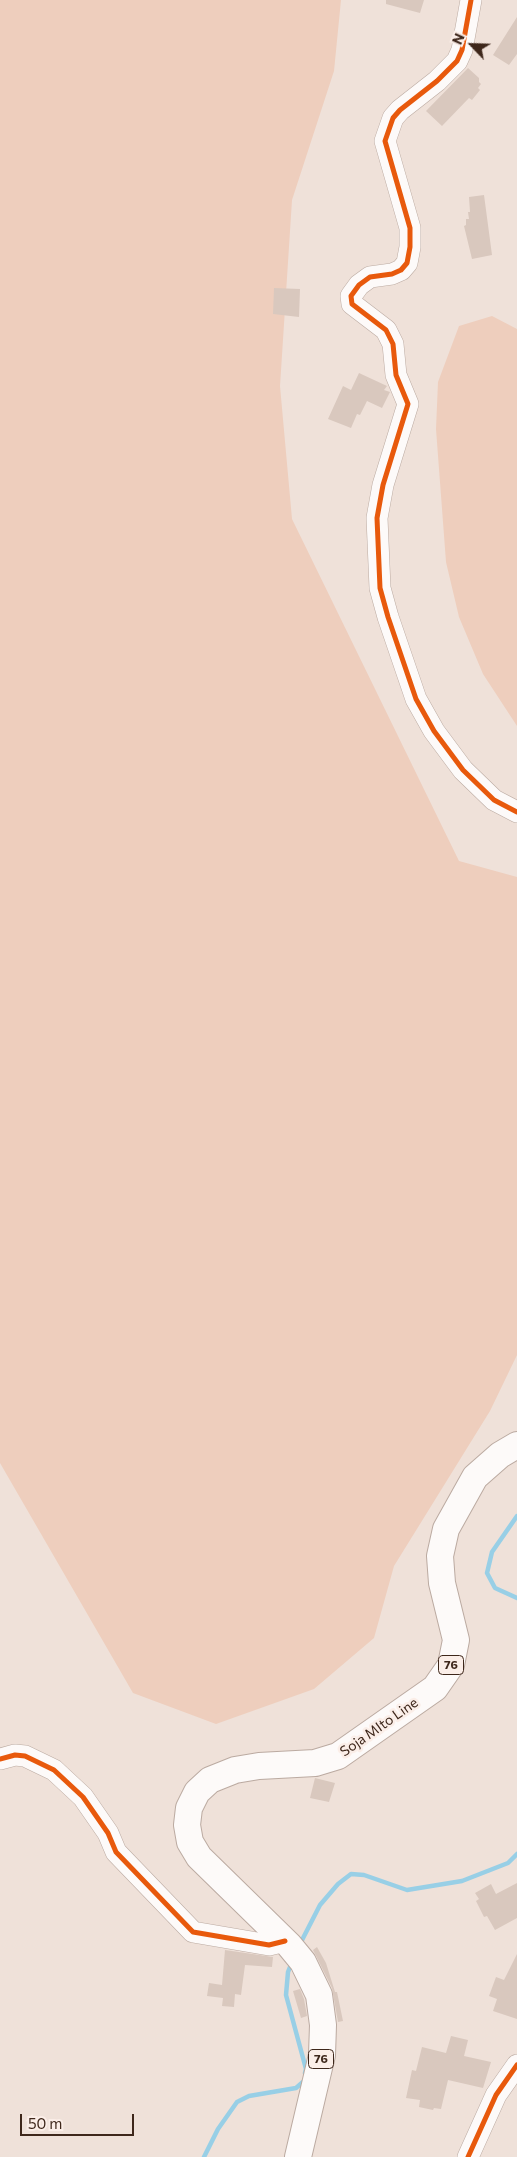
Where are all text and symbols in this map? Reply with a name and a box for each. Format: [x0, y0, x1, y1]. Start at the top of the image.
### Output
north arrow [447, 20, 497, 70]
text: N [448, 30, 468, 47]
road number: 76 [438, 1656, 464, 1674]
street label: Soja MIto Line [337, 1694, 421, 1760]
road number: 76 [308, 2050, 334, 2068]
scale bar [22, 2104, 136, 2136]
text: 50 m [28, 2114, 62, 2132]

